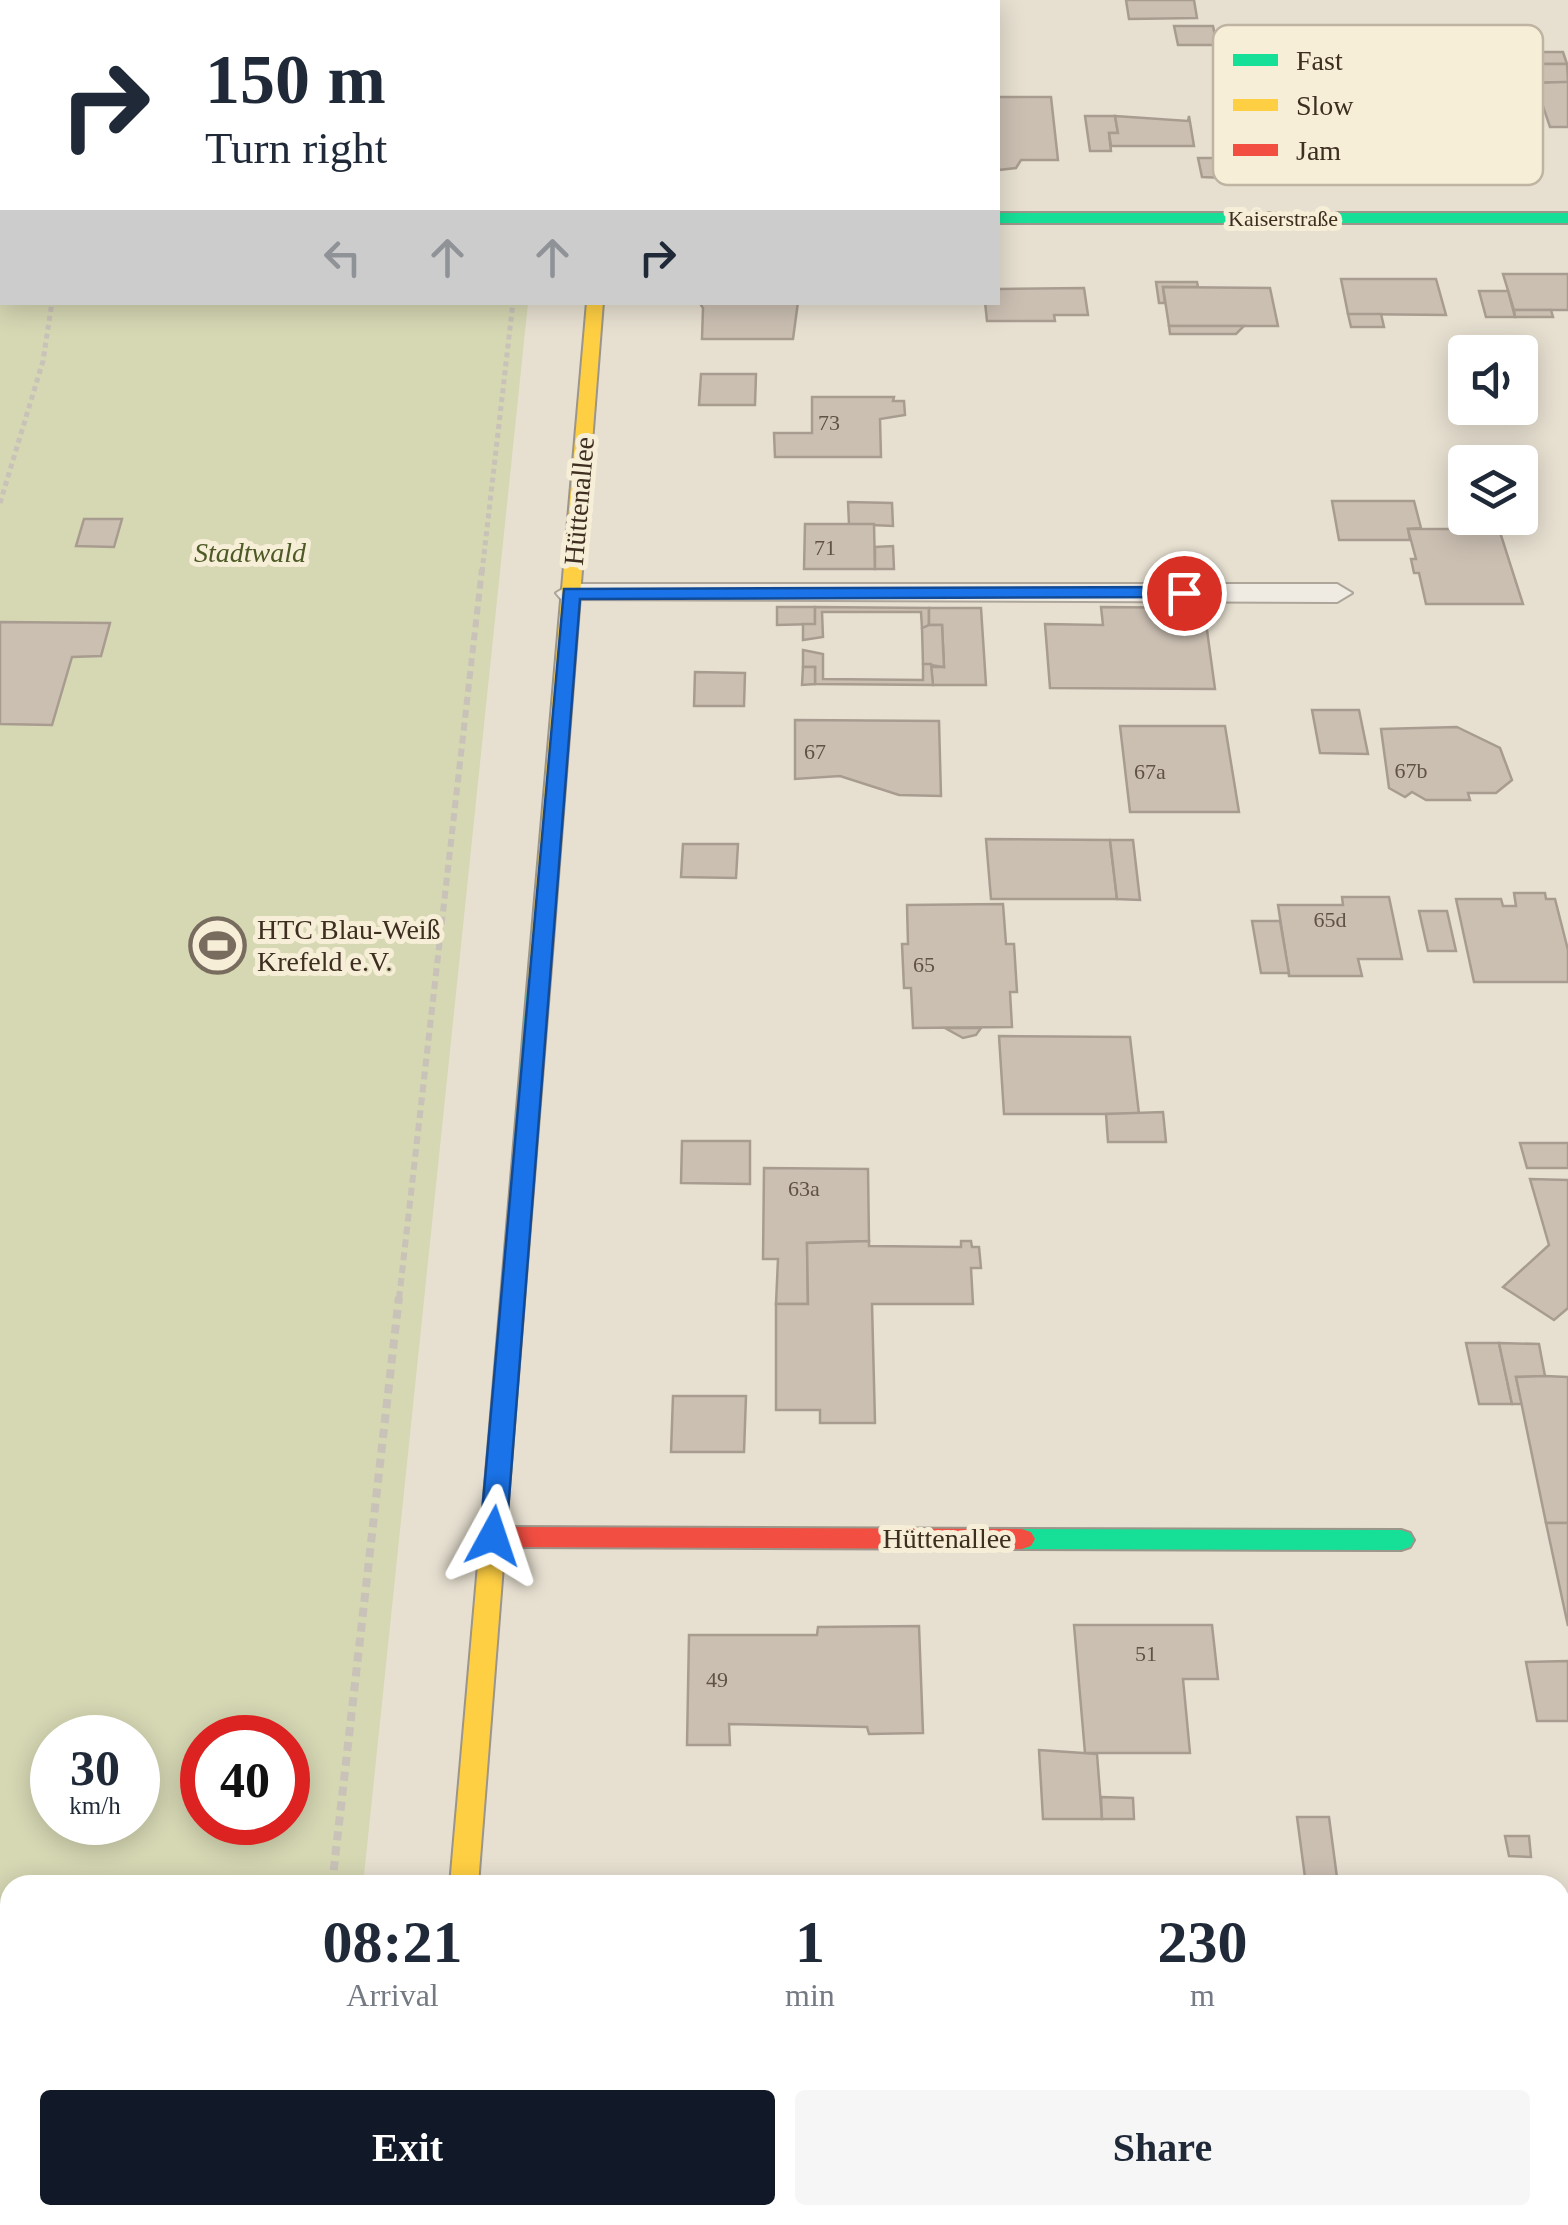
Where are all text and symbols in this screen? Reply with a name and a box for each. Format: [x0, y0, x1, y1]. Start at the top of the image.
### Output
legend [1213, 25, 1543, 185]
icon: right [40, 40, 170, 170]
text: 150 m [205, 41, 386, 118]
text: Fast [1296, 45, 1343, 76]
text: Slow [1296, 90, 1354, 121]
text: Turn right [205, 123, 387, 173]
text: Jam [1296, 135, 1341, 166]
street label: Kaiserstraße [1228, 206, 1338, 231]
icon: left [315, 230, 370, 285]
icon: ahead [420, 230, 475, 285]
icon: ahead [525, 230, 580, 285]
icon: right [630, 230, 685, 285]
map controls [1448, 335, 1538, 535]
button: sound [1448, 335, 1538, 425]
house number: 73 [818, 410, 840, 435]
street label: Hüttenallee [558, 435, 600, 567]
button: layers [1448, 445, 1538, 535]
house number: 71 [814, 535, 836, 560]
park label: Stadtwald [194, 537, 307, 568]
pin [1142, 551, 1227, 636]
icon: arrive [1157, 566, 1212, 621]
house number: 67 [804, 739, 826, 764]
house number: 67b [1395, 758, 1428, 783]
house number: 67a [1134, 759, 1166, 784]
house number: 65d [1314, 907, 1347, 932]
place label: HTC Blau-Weiß Krefeld e.V. [257, 914, 441, 977]
sports icon: HTC Blau-Weiß Krefeld e.V. [188, 915, 248, 975]
house number: 65 [913, 952, 935, 977]
house number: 63a [788, 1176, 820, 1201]
position arrow [441, 1484, 545, 1588]
street label: Hüttenallee [882, 1523, 1012, 1554]
house number: 51 [1135, 1641, 1157, 1666]
house number: 49 [706, 1667, 728, 1692]
speed limit sign: 40 [180, 1715, 310, 1845]
text: 30 [70, 1740, 120, 1796]
text: km/h [69, 1792, 121, 1819]
text: 08:21 [323, 1909, 463, 1975]
text: 1 [795, 1909, 825, 1975]
text: 230 [1157, 1909, 1247, 1975]
text: Arrival [346, 1977, 439, 2013]
text: min [785, 1977, 835, 2013]
text: m [1190, 1977, 1215, 2013]
button: Exit [40, 2090, 775, 2205]
button: Share [795, 2090, 1530, 2205]

